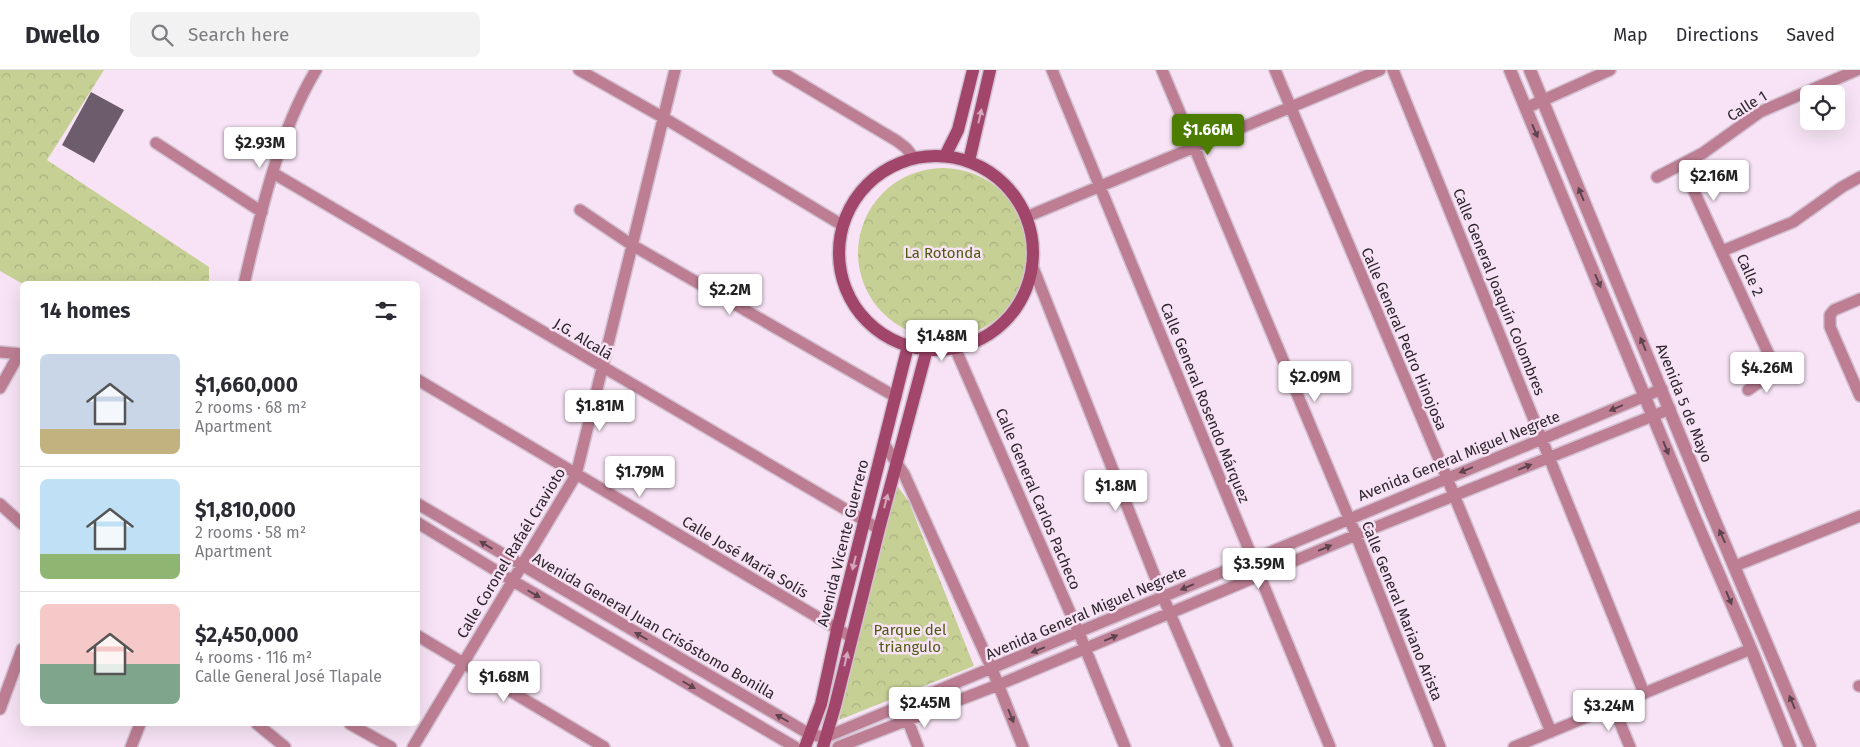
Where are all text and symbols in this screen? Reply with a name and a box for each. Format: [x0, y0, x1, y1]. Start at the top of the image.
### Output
search box [130, 12, 480, 57]
text: Dwello [25, 21, 100, 49]
icon: search [148, 21, 176, 49]
text: Search here [188, 23, 289, 46]
text: Map [1613, 24, 1648, 46]
text: Directions [1676, 24, 1758, 46]
text: Saved [1786, 24, 1835, 46]
map controls [1800, 85, 1845, 130]
button: locate [1800, 85, 1845, 130]
street label: Calle 1 [1724, 87, 1770, 125]
one-way arrow [976, 108, 984, 123]
pin: $1.66M [1167, 114, 1249, 156]
text: $1.66M [1183, 120, 1233, 139]
one-way arrow [1532, 124, 1540, 138]
pin: $2.93M [219, 126, 301, 169]
text: $2.93M [235, 133, 285, 152]
pin: $2.16M [1673, 160, 1755, 202]
text: $2.16M [1690, 166, 1738, 185]
street label: Calle General Joaquín Colombres [1449, 186, 1549, 398]
one-way arrow [1576, 187, 1584, 201]
park label: La Rotonda [905, 244, 981, 262]
street label: Calle General Pedro Hinojosa [1357, 245, 1451, 433]
street label: Calle 2 [1733, 251, 1767, 299]
pin: $2.2M [695, 274, 765, 316]
one-way arrow [1594, 274, 1602, 288]
text: $2.2M [709, 280, 751, 299]
icon: filters [372, 297, 400, 325]
text: 14 homes [40, 298, 130, 324]
street label: Calle General Rosendo Márquez [1157, 300, 1254, 506]
street label: J.G. Alcalá [550, 314, 616, 364]
pin: $1.48M [901, 320, 983, 362]
text: $1.48M [917, 326, 967, 345]
one-way arrow [1638, 337, 1646, 351]
street label: Avenida 5 de Mayo [1652, 341, 1716, 465]
pin: $4.26M [1726, 352, 1808, 394]
text: $4.26M [1741, 358, 1793, 377]
pin: $2.09M [1274, 360, 1356, 403]
text: $2.09M [1289, 367, 1341, 386]
text: $1,660,000 [195, 372, 298, 398]
icon: home [80, 374, 140, 434]
pin: $1.81M [559, 390, 641, 432]
text: $1.81M [576, 396, 624, 415]
text: 2 rooms · 68 m² [195, 398, 307, 417]
one-way arrow [1609, 404, 1624, 412]
street label: Calle General Carlos Pacheco [992, 406, 1084, 592]
street label: Avenida General Miguel Negrete [1355, 407, 1563, 505]
text: Apartment [195, 417, 272, 436]
one-way arrow [1662, 441, 1670, 456]
pin: $1.79M [599, 456, 681, 498]
street label: Avenida Vicente Guerrero [813, 457, 873, 629]
text: $1.79M [616, 462, 664, 481]
one-way arrow [1517, 463, 1532, 470]
street label: Calle Coronel Rafaél Cravioto [453, 465, 569, 641]
one-way arrow [1458, 466, 1473, 474]
pin: $1.8M [1081, 470, 1151, 512]
text: $1.8M [1095, 476, 1137, 495]
one-way arrow [883, 494, 891, 509]
text: $1,810,000 [195, 497, 296, 523]
icon: home [80, 499, 140, 559]
street label: Calle José María Solís [679, 512, 811, 602]
street label: Calle General Mariano Arista [1358, 519, 1446, 703]
text: 2 rooms · 58 m² [195, 523, 306, 542]
one-way arrow [1718, 529, 1726, 543]
one-way arrow [480, 540, 493, 549]
text: Apartment [195, 542, 272, 561]
one-way arrow [1318, 544, 1332, 552]
pin: $3.59M [1218, 548, 1300, 590]
street label: Avenida General Juan Crisóstomo Bonilla [530, 549, 778, 703]
text: $3.59M [1234, 554, 1284, 573]
one-way arrow [850, 555, 858, 570]
street label: Avenida General Miguel Negrete [983, 562, 1189, 664]
one-way arrow [1180, 583, 1194, 591]
one-way arrow [527, 589, 541, 598]
one-way arrow [1725, 591, 1733, 605]
park label: Parque del triangulo [874, 621, 947, 656]
text: $2,450,000 [195, 622, 299, 648]
icon: home [80, 624, 140, 684]
one-way arrow [635, 632, 648, 641]
one-way arrow [1104, 634, 1118, 642]
one-way arrow [1030, 646, 1045, 654]
text: 4 rooms · 116 m² [195, 648, 312, 667]
one-way arrow [842, 651, 850, 666]
pin: $1.68M [463, 660, 545, 703]
text: Calle General José Tlapale [195, 667, 382, 686]
text: $1.68M [479, 667, 529, 686]
one-way arrow [683, 680, 696, 689]
pin: $2.45M [884, 686, 966, 729]
pin: $3.24M [1568, 690, 1650, 732]
text: $2.45M [900, 693, 950, 712]
one-way arrow [1788, 694, 1796, 709]
text: $3.24M [1584, 696, 1634, 715]
one-way arrow [1007, 709, 1015, 723]
one-way arrow [775, 714, 788, 723]

